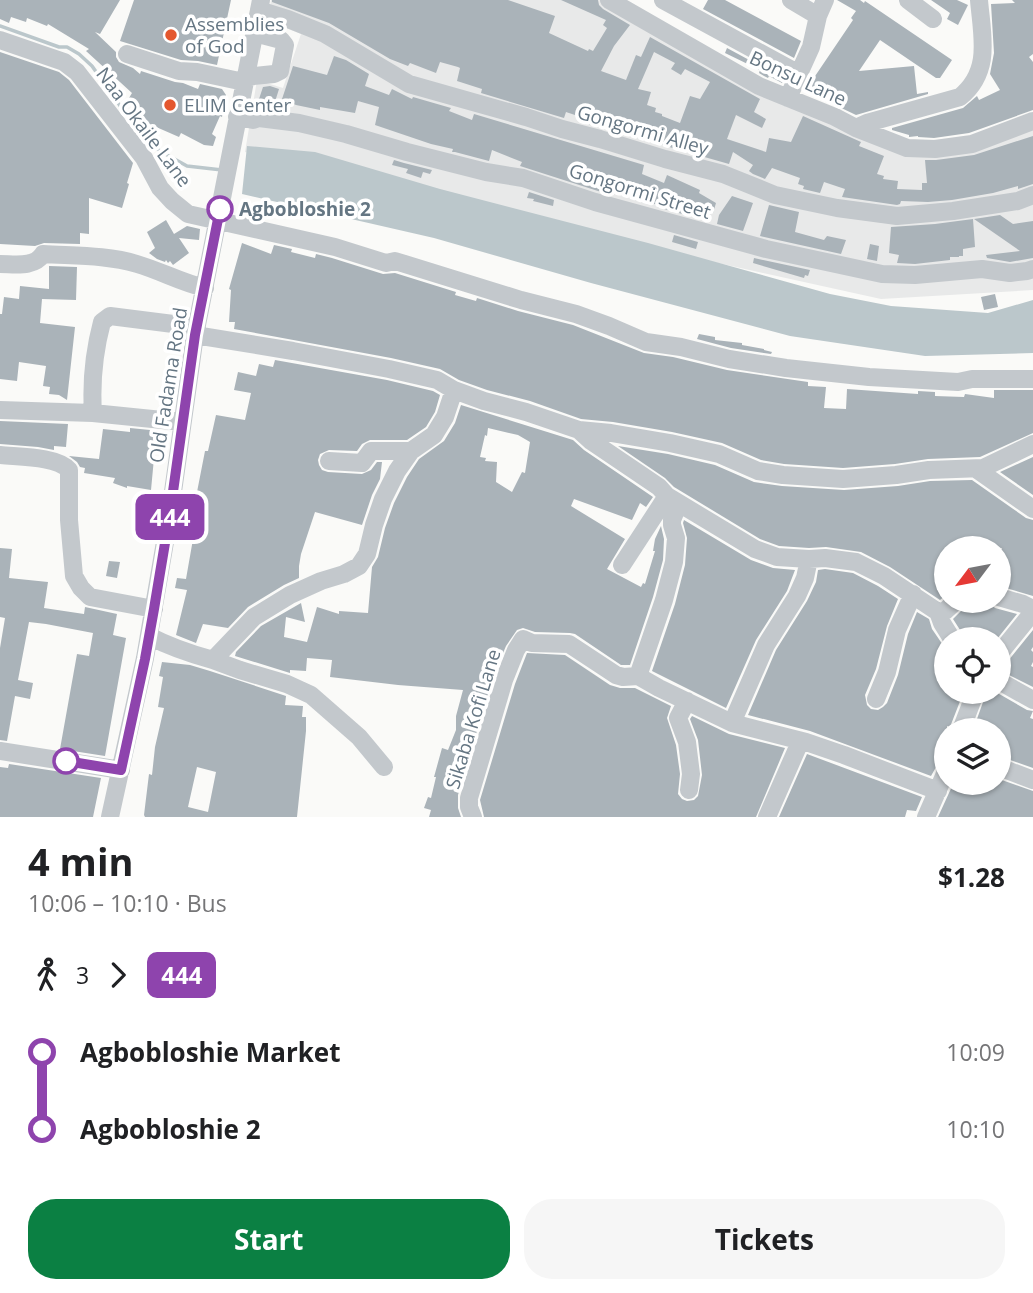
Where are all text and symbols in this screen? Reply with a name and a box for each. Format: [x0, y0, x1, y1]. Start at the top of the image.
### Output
place label: Assemblies of God [185, 11, 284, 59]
marker: Assemblies of God [163, 27, 179, 43]
street label: Bonsu Lane [745, 44, 851, 112]
street label: Naa Okaile Lane [90, 62, 198, 192]
place label: ELIM Center [184, 92, 292, 118]
marker: ELIM Center [162, 97, 178, 113]
street label: Gongormi Alley [574, 99, 712, 161]
street label: Gongormi Street [566, 157, 714, 225]
marker: Agbobloshie 2 [207, 196, 233, 222]
place label: Agbobloshie 2 [239, 196, 371, 222]
street label: Old Fadama Road [143, 305, 193, 465]
line badge: 444 [130, 494, 210, 540]
text: 444 [149, 500, 191, 533]
north arrow [934, 536, 1012, 612]
map controls [934, 536, 1011, 795]
button: locate [934, 627, 1011, 704]
street label: Sikaba Kofi Lane [439, 646, 507, 792]
button: layers [934, 718, 1011, 795]
unlabelled marker [53, 748, 79, 774]
text: 4 min [28, 835, 133, 887]
text: $1.28 [938, 859, 1005, 895]
text: 10:06 – 10:10 · Bus [28, 887, 227, 919]
icon: walk [28, 956, 66, 994]
icon: forward [99, 956, 137, 994]
text: 444 [161, 958, 202, 991]
text: 3 [76, 959, 89, 991]
text: Agbobloshie Market [80, 1034, 341, 1070]
text: 10:09 [946, 1036, 1005, 1068]
text: Agbobloshie 2 [80, 1111, 261, 1147]
text: 10:10 [946, 1113, 1005, 1145]
button: Start [28, 1199, 510, 1279]
button: Tickets [524, 1199, 1005, 1279]

